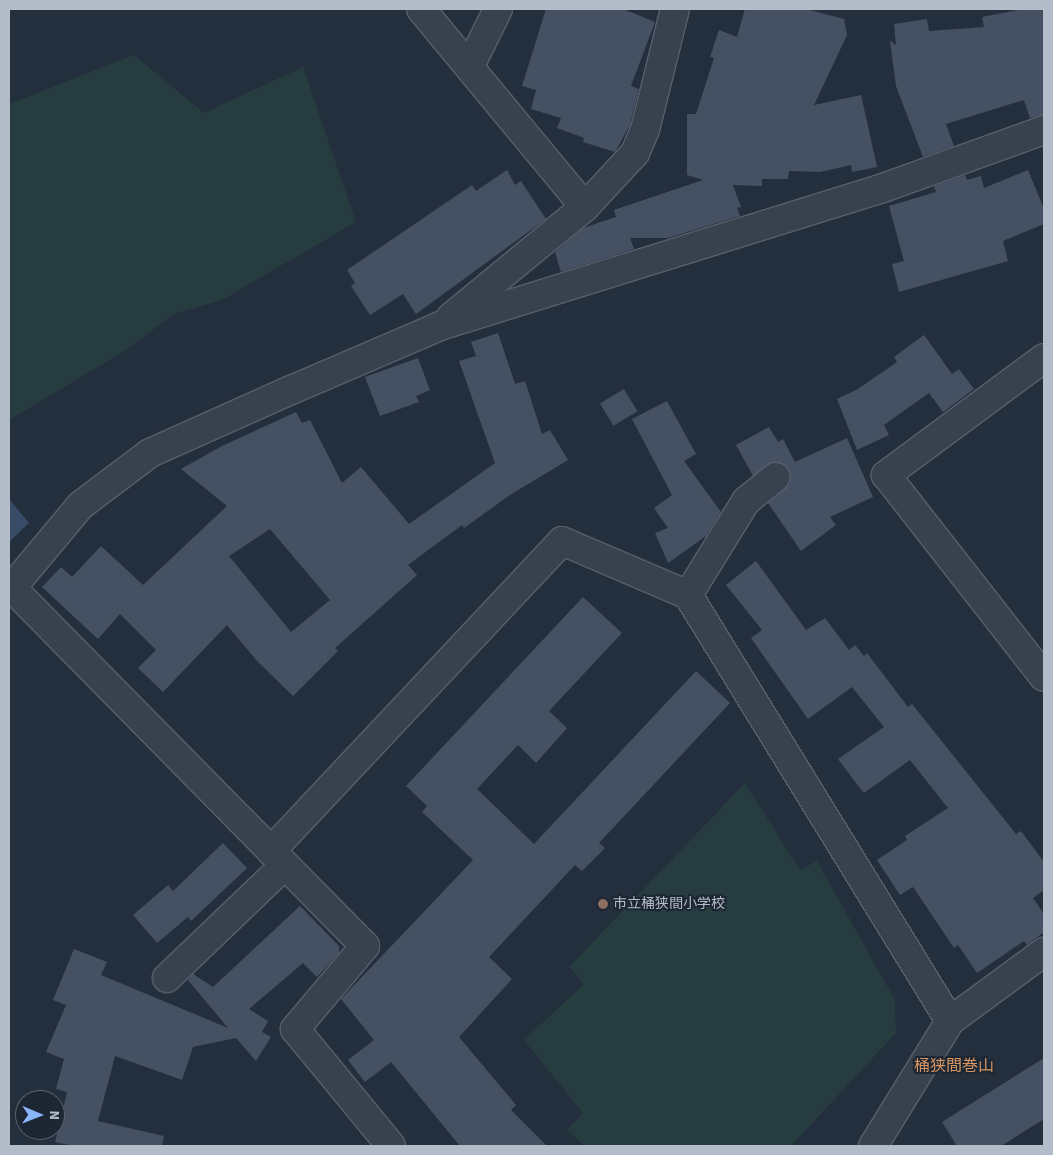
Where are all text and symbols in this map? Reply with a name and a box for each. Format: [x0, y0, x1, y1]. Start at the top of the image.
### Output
place label: 市立桶狭間小学校 [613, 896, 725, 912]
marker: 市立桶狭間小学校 [597, 898, 609, 910]
district label: 桶狭間巻山 [914, 1056, 994, 1076]
north arrow [15, 1090, 65, 1140]
text: N [44, 1110, 64, 1120]

